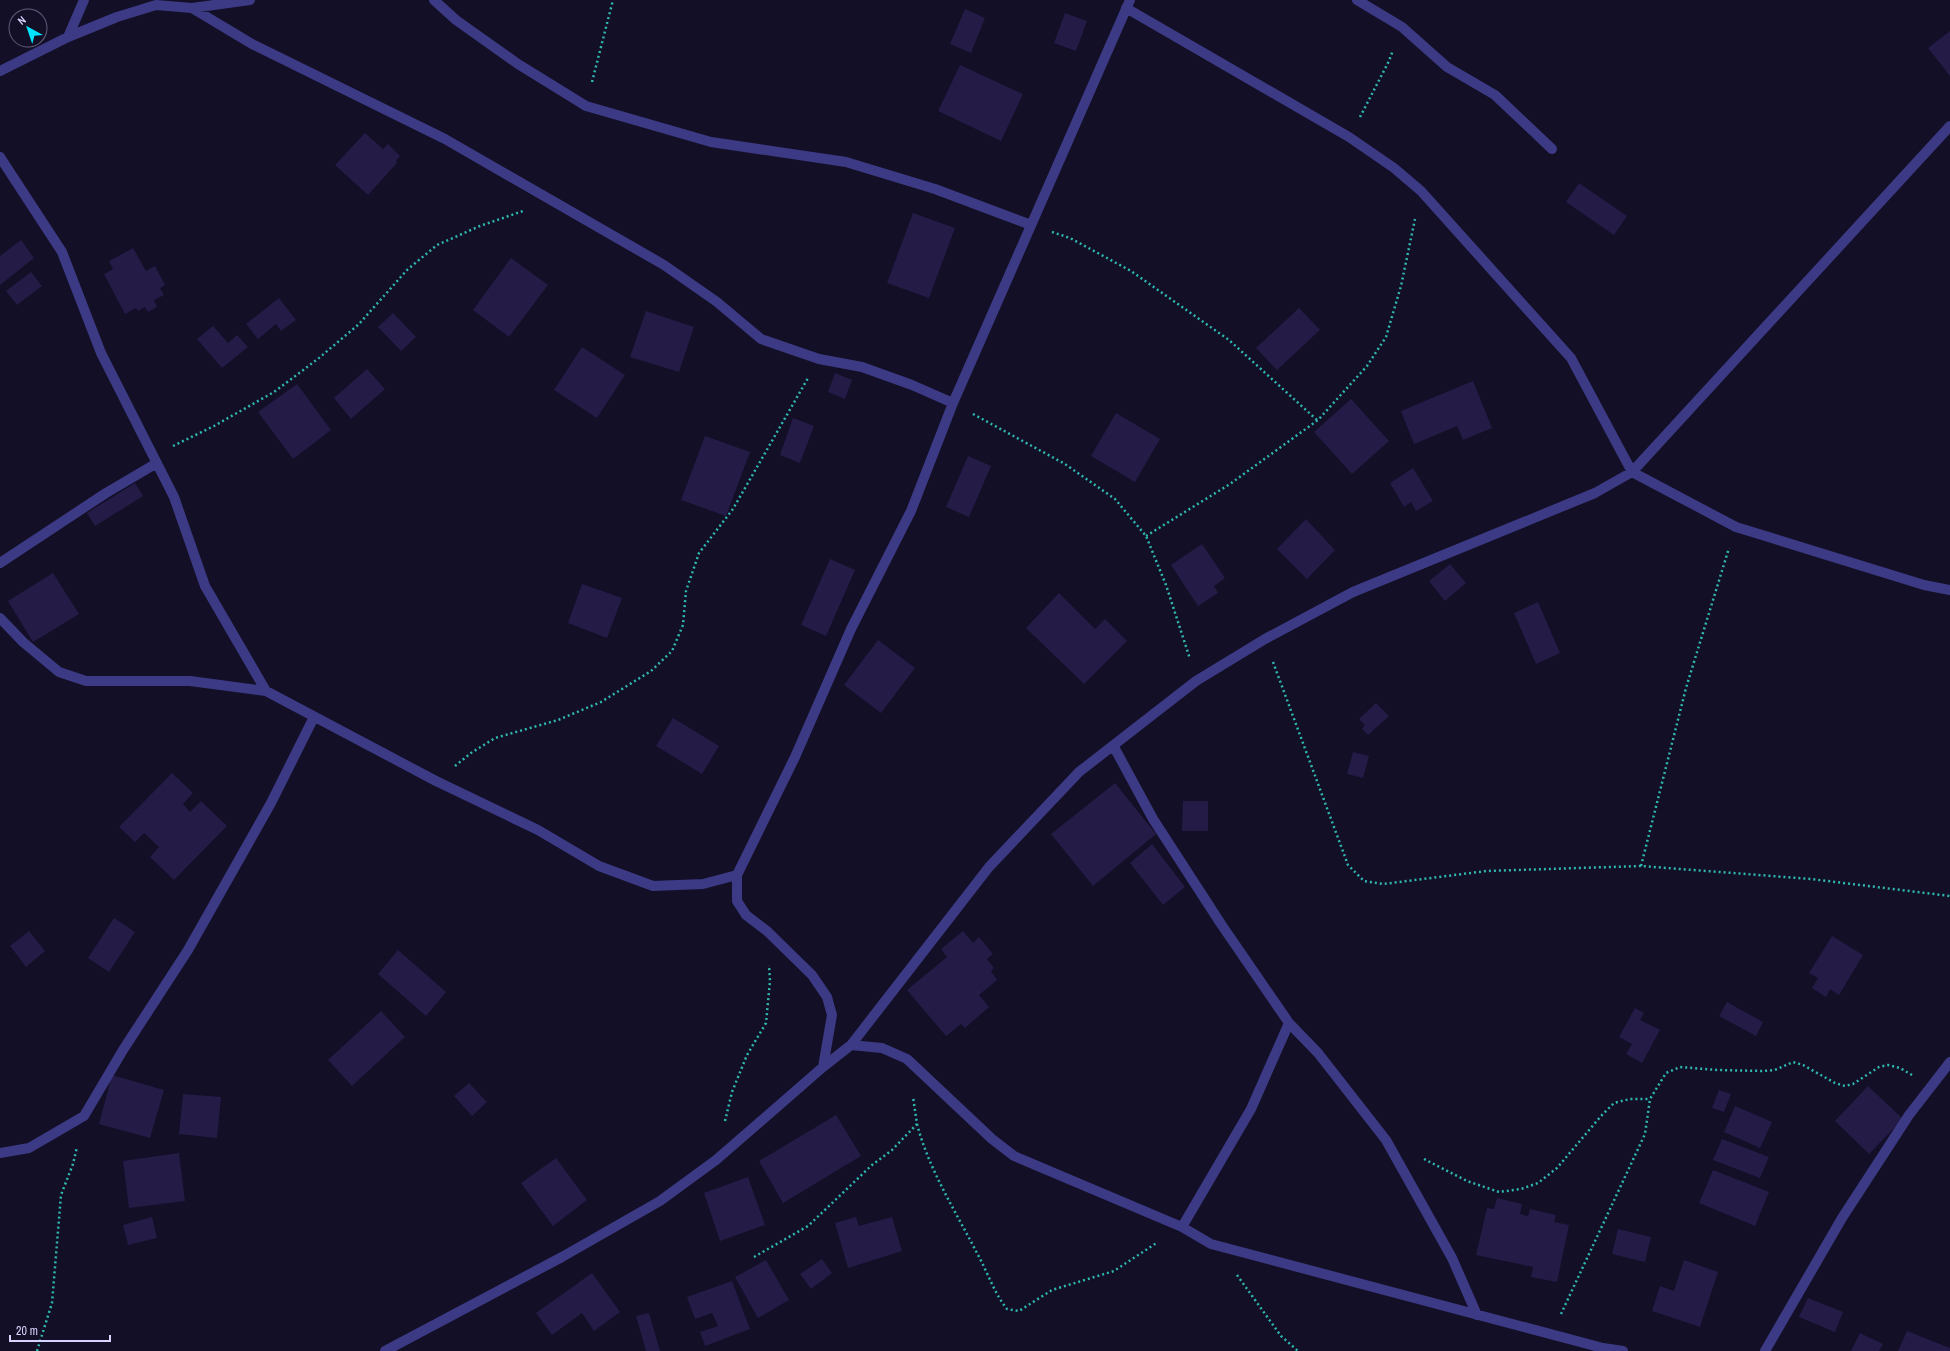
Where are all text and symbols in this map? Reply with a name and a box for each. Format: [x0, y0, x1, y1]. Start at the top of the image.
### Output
north arrow [8, 8, 48, 48]
text: N [15, 13, 29, 28]
scale bar [10, 1317, 110, 1343]
text: 20 m [16, 1323, 38, 1339]

